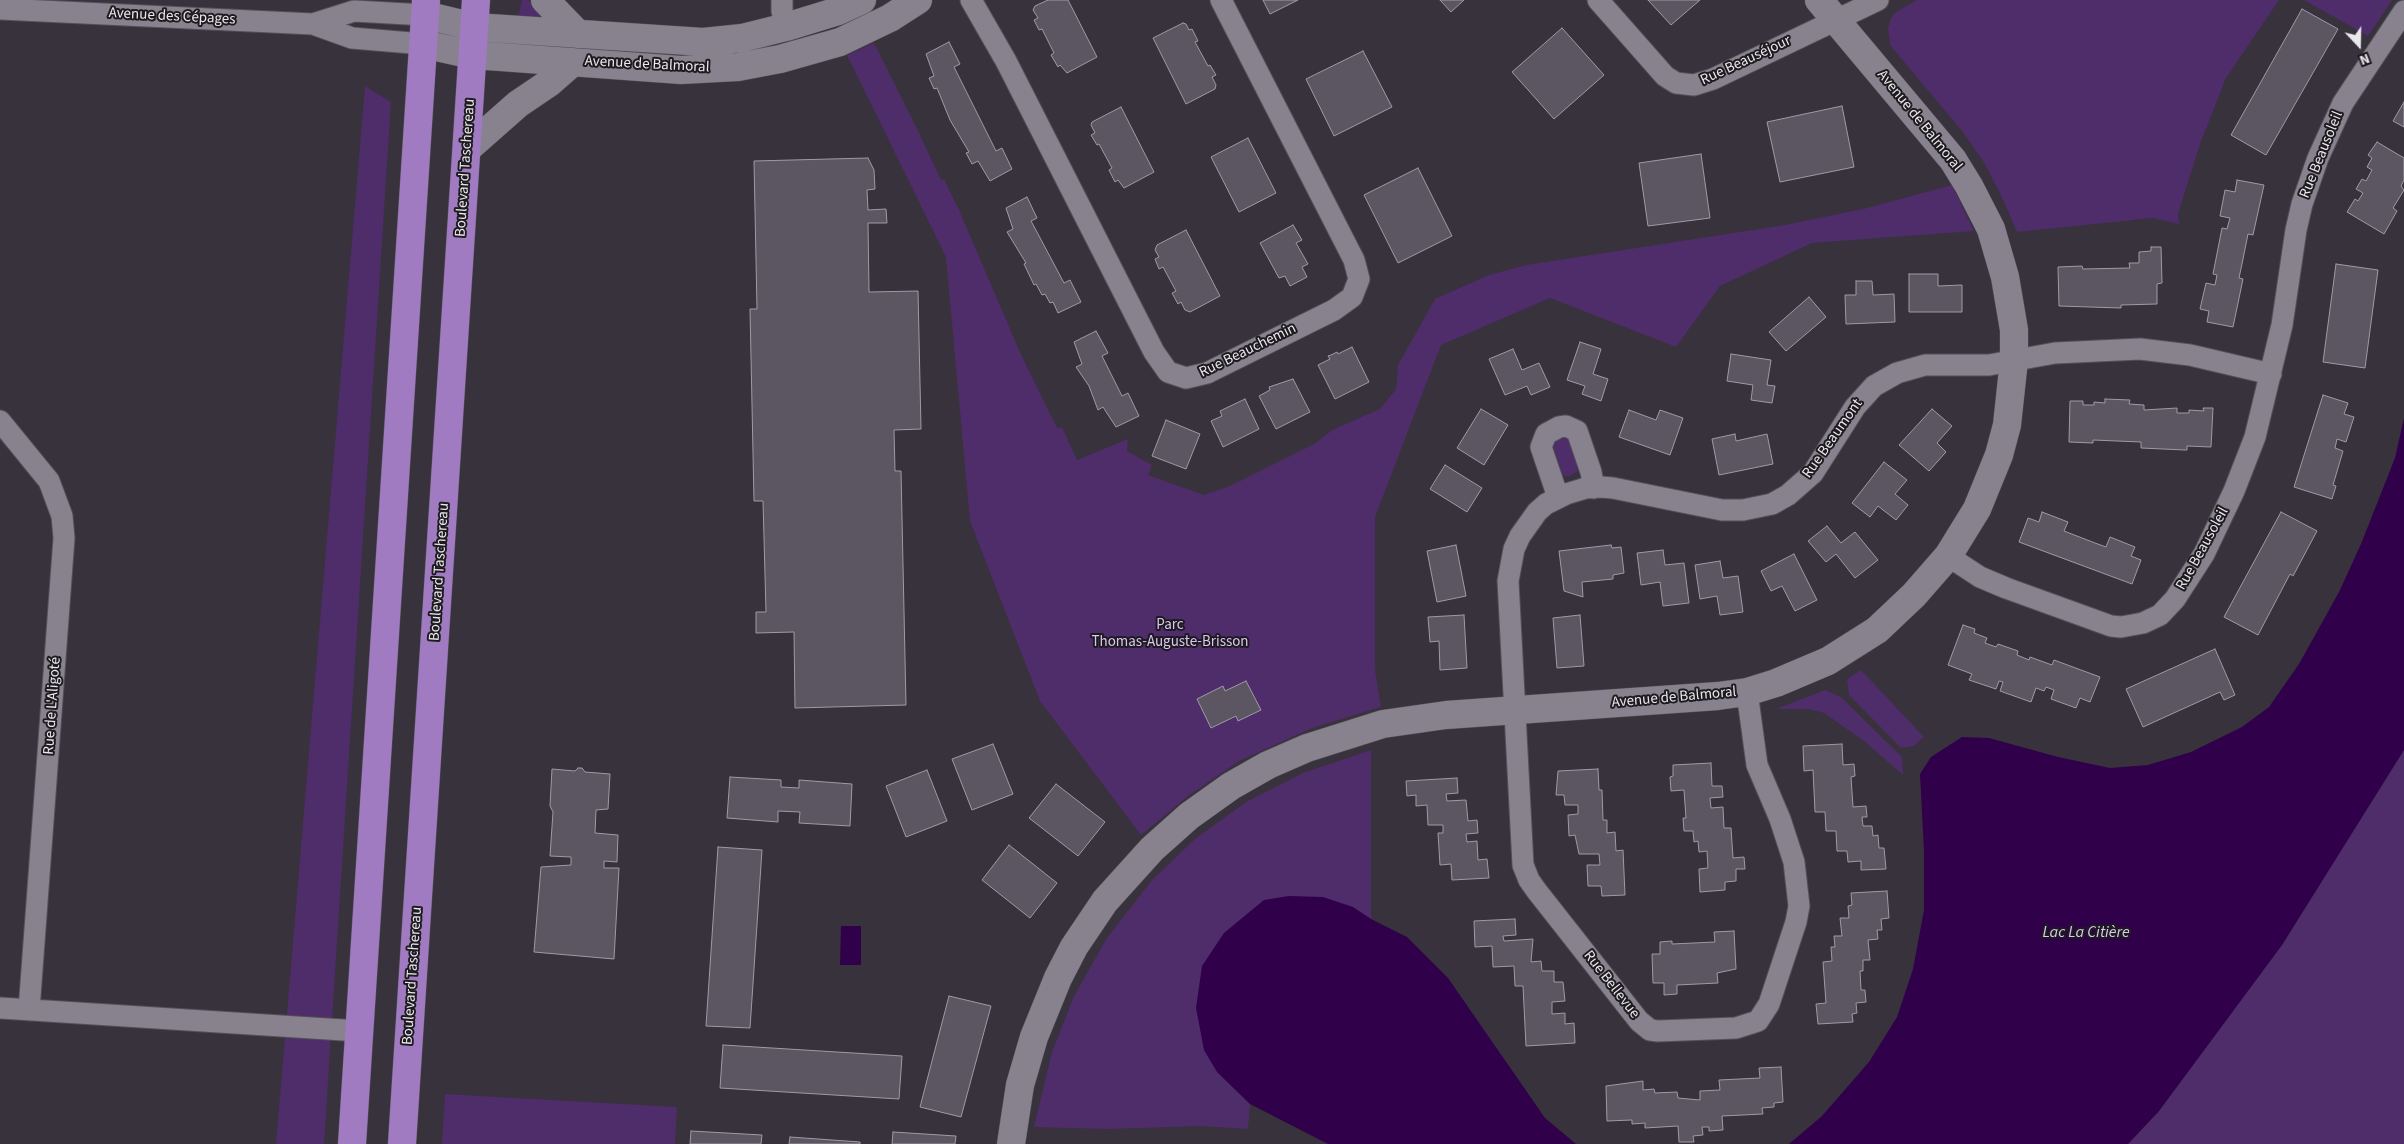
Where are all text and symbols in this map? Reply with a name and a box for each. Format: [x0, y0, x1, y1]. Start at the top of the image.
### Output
street label: Avenue des Cépages [108, 5, 236, 29]
north arrow [2334, 20, 2384, 70]
street label: Rue Beauséjour [1698, 32, 1794, 90]
text: N [2356, 48, 2372, 70]
street label: Avenue de Balmoral [584, 53, 710, 77]
street label: Avenue de Balmoral [1873, 67, 1965, 175]
street label: Boulevard Taschereau [452, 98, 480, 238]
street label: Rue Beausoleil [2296, 109, 2348, 201]
street label: Rue Beauchemin [1197, 320, 1299, 382]
street label: Rue Beaumont [1799, 396, 1867, 482]
street label: Boulevard Taschereau [426, 502, 454, 642]
street label: Rue Beausoleil [2173, 504, 2233, 594]
park label: Parc Thomas-Auguste-Brisson [1091, 617, 1249, 652]
street label: Rue de L'Aligoté [41, 657, 65, 755]
street label: Avenue de Balmoral [1611, 684, 1737, 712]
street label: Boulevard Taschereau [399, 906, 427, 1046]
water label: Lac La Citière [2042, 923, 2130, 943]
street label: Rue Bellevue [1579, 947, 1643, 1023]

